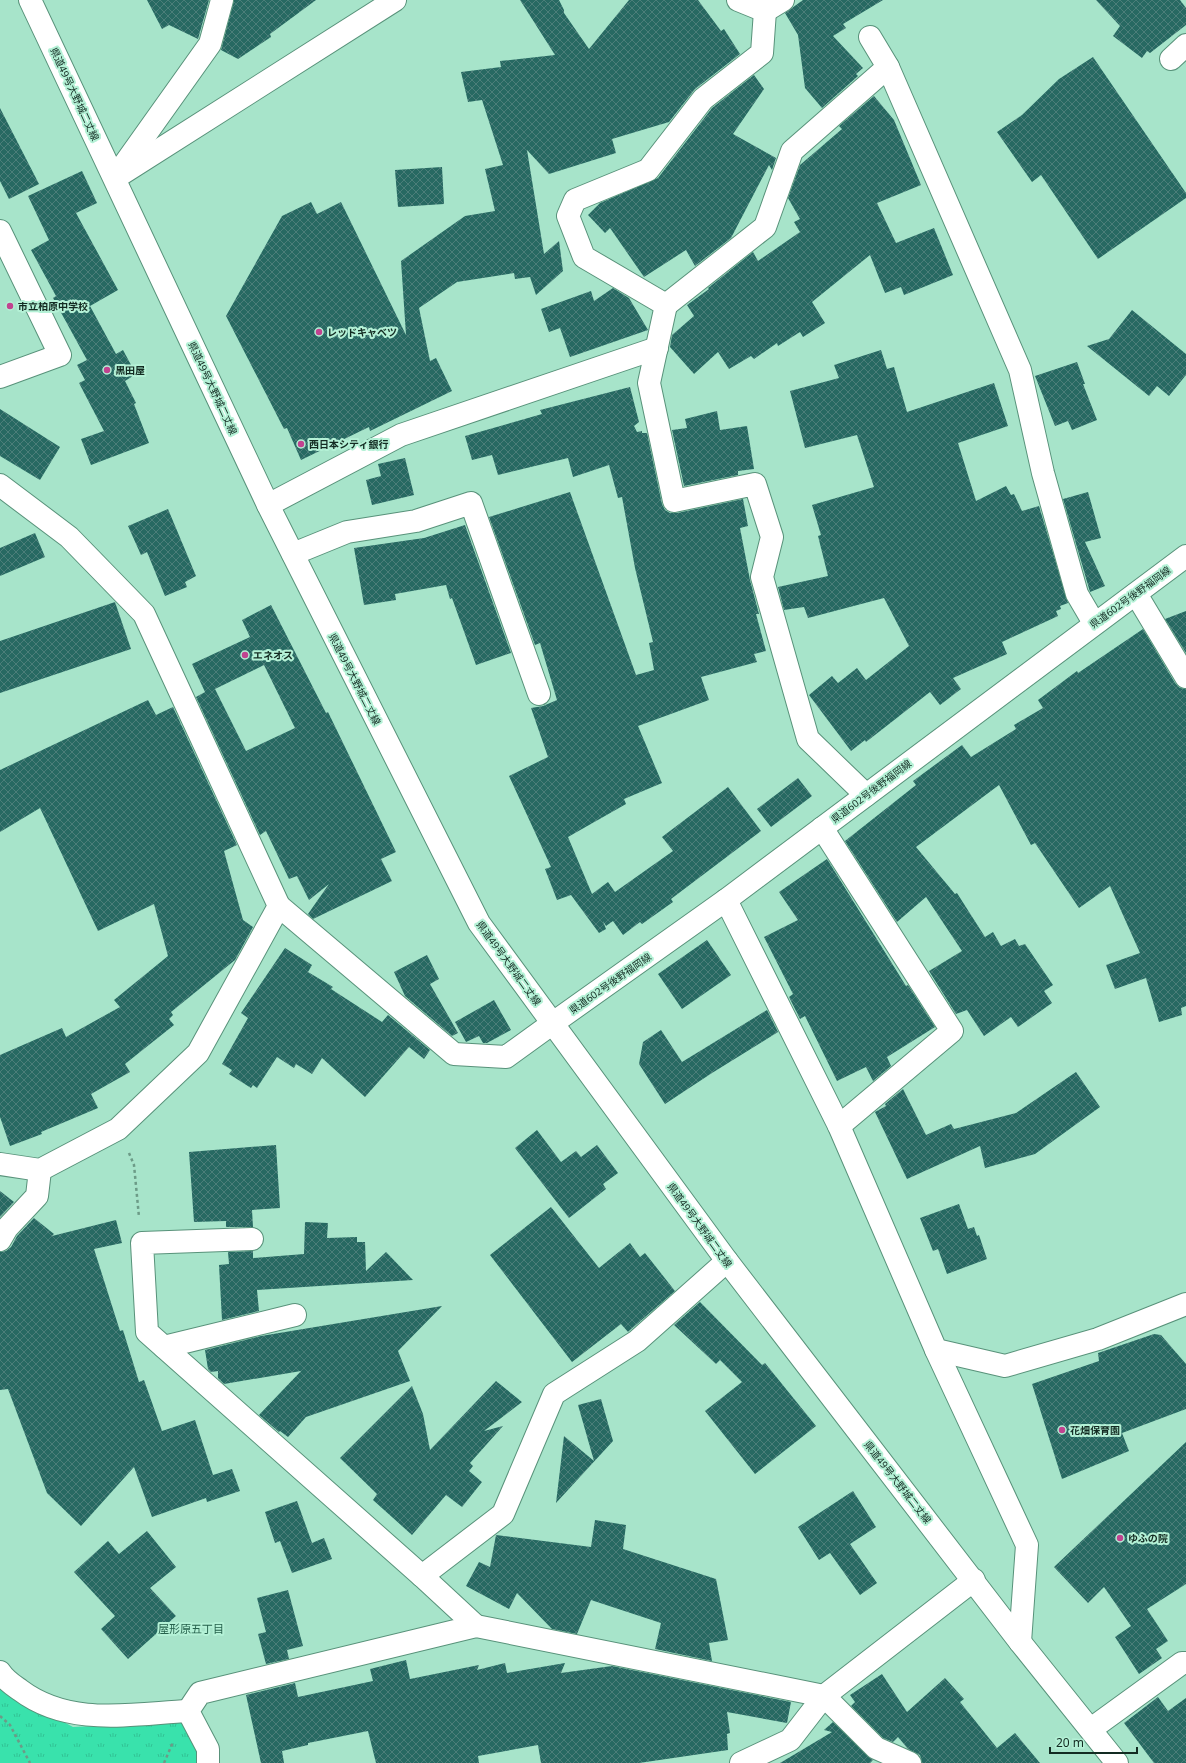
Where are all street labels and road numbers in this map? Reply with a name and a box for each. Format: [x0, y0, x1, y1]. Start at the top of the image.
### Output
street label: 県道49号大野城二丈線 [47, 45, 103, 143]
street label: 県道49号大野城二丈線 [185, 339, 241, 437]
street label: 県道602号後野福岡線 [1087, 563, 1173, 631]
street label: 県道49号大野城二丈線 [326, 631, 384, 727]
street label: 県道602号後野福岡線 [828, 756, 914, 826]
street label: 県道49号大野城二丈線 [474, 918, 544, 1008]
street label: 県道602号後野福岡線 [566, 949, 654, 1017]
street label: 県道49号大野城二丈線 [665, 1180, 735, 1270]
street label: 県道49号大野城二丈線 [861, 1438, 935, 1526]

